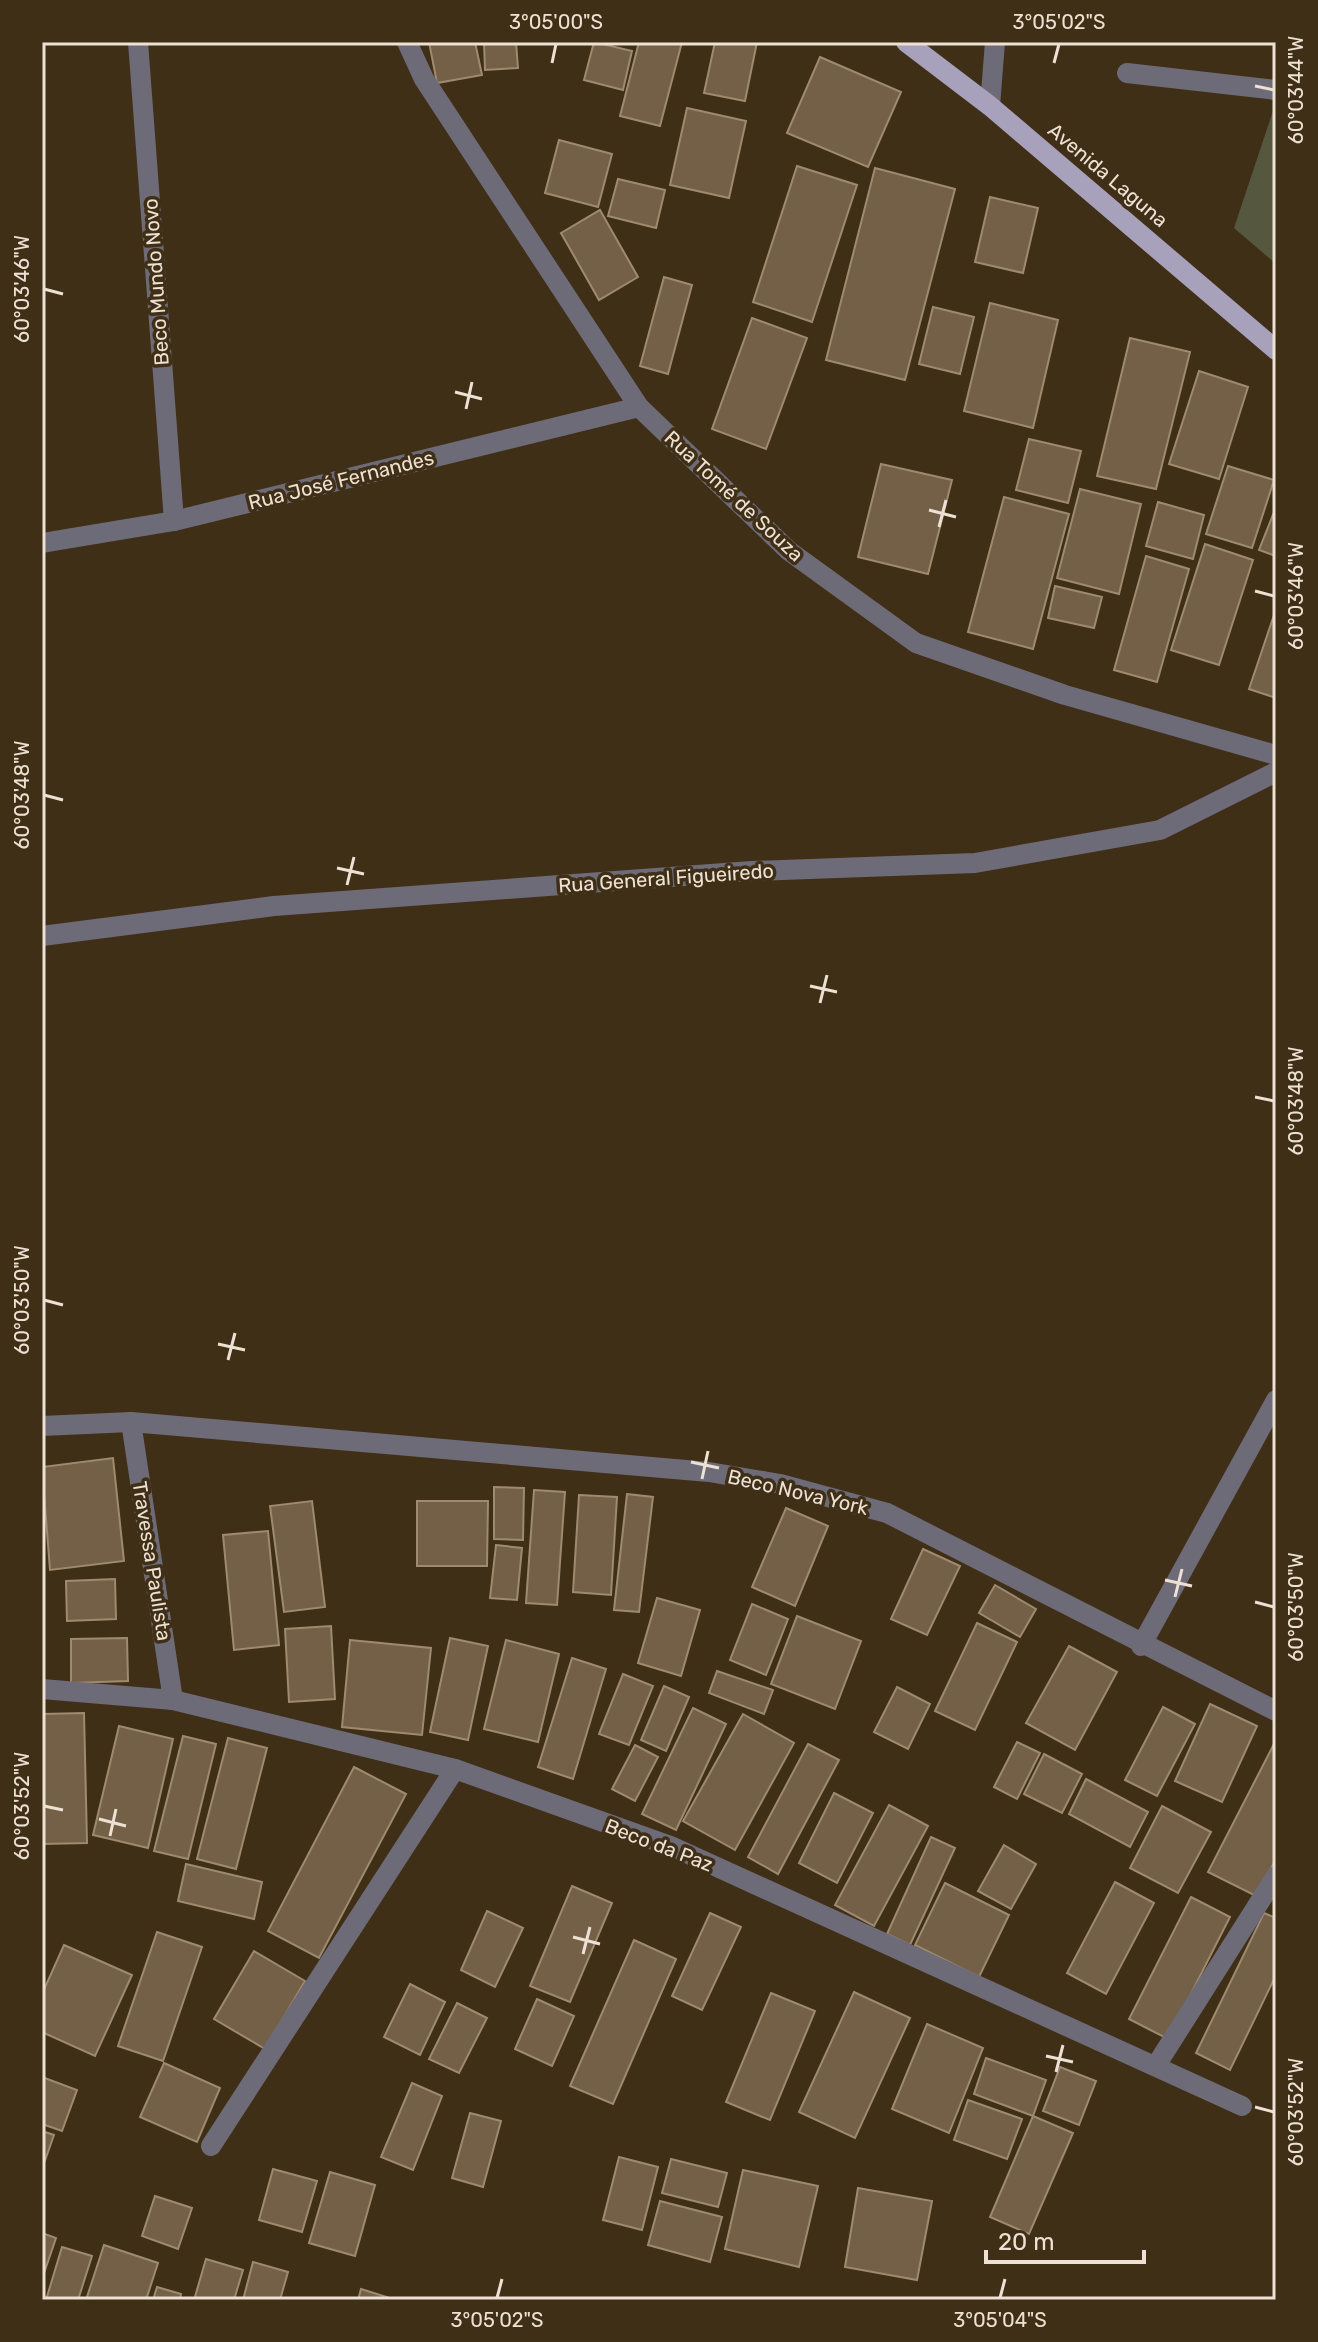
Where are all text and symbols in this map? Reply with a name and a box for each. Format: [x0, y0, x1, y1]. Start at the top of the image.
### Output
text: 3°05'00"S [509, 10, 603, 34]
text: 3°05'02"S [1012, 10, 1106, 34]
text: 60°03'44"W [1284, 36, 1308, 144]
street label: Avenida Laguna [1043, 118, 1173, 232]
street label: Beco Mundo Novo [138, 198, 174, 366]
text: 60°03'46"W [10, 235, 34, 343]
street label: Rua Tomé de Souza [660, 426, 808, 566]
street label: Rua José Fernandes [246, 445, 436, 515]
text: 60°03'46"W [1284, 542, 1308, 650]
text: 60°03'48"W [10, 740, 34, 850]
street label: Rua General Figueiredo [557, 858, 775, 898]
text: 60°03'48"W [1284, 1046, 1308, 1156]
text: 60°03'50"W [10, 1245, 34, 1355]
street label: Beco Nova York [725, 1464, 871, 1520]
street label: Travessa Paulista [128, 1480, 176, 1642]
text: 60°03'50"W [1284, 1552, 1308, 1662]
text: 60°03'52"W [10, 1752, 34, 1860]
street label: Beco da Paz [602, 1813, 716, 1877]
text: 60°03'52"W [1284, 2058, 1308, 2166]
scale bar [986, 2214, 1144, 2264]
text: 20 m [998, 2228, 1055, 2256]
text: 3°05'02"S [450, 2308, 544, 2332]
text: 3°05'04"S [953, 2308, 1047, 2332]

